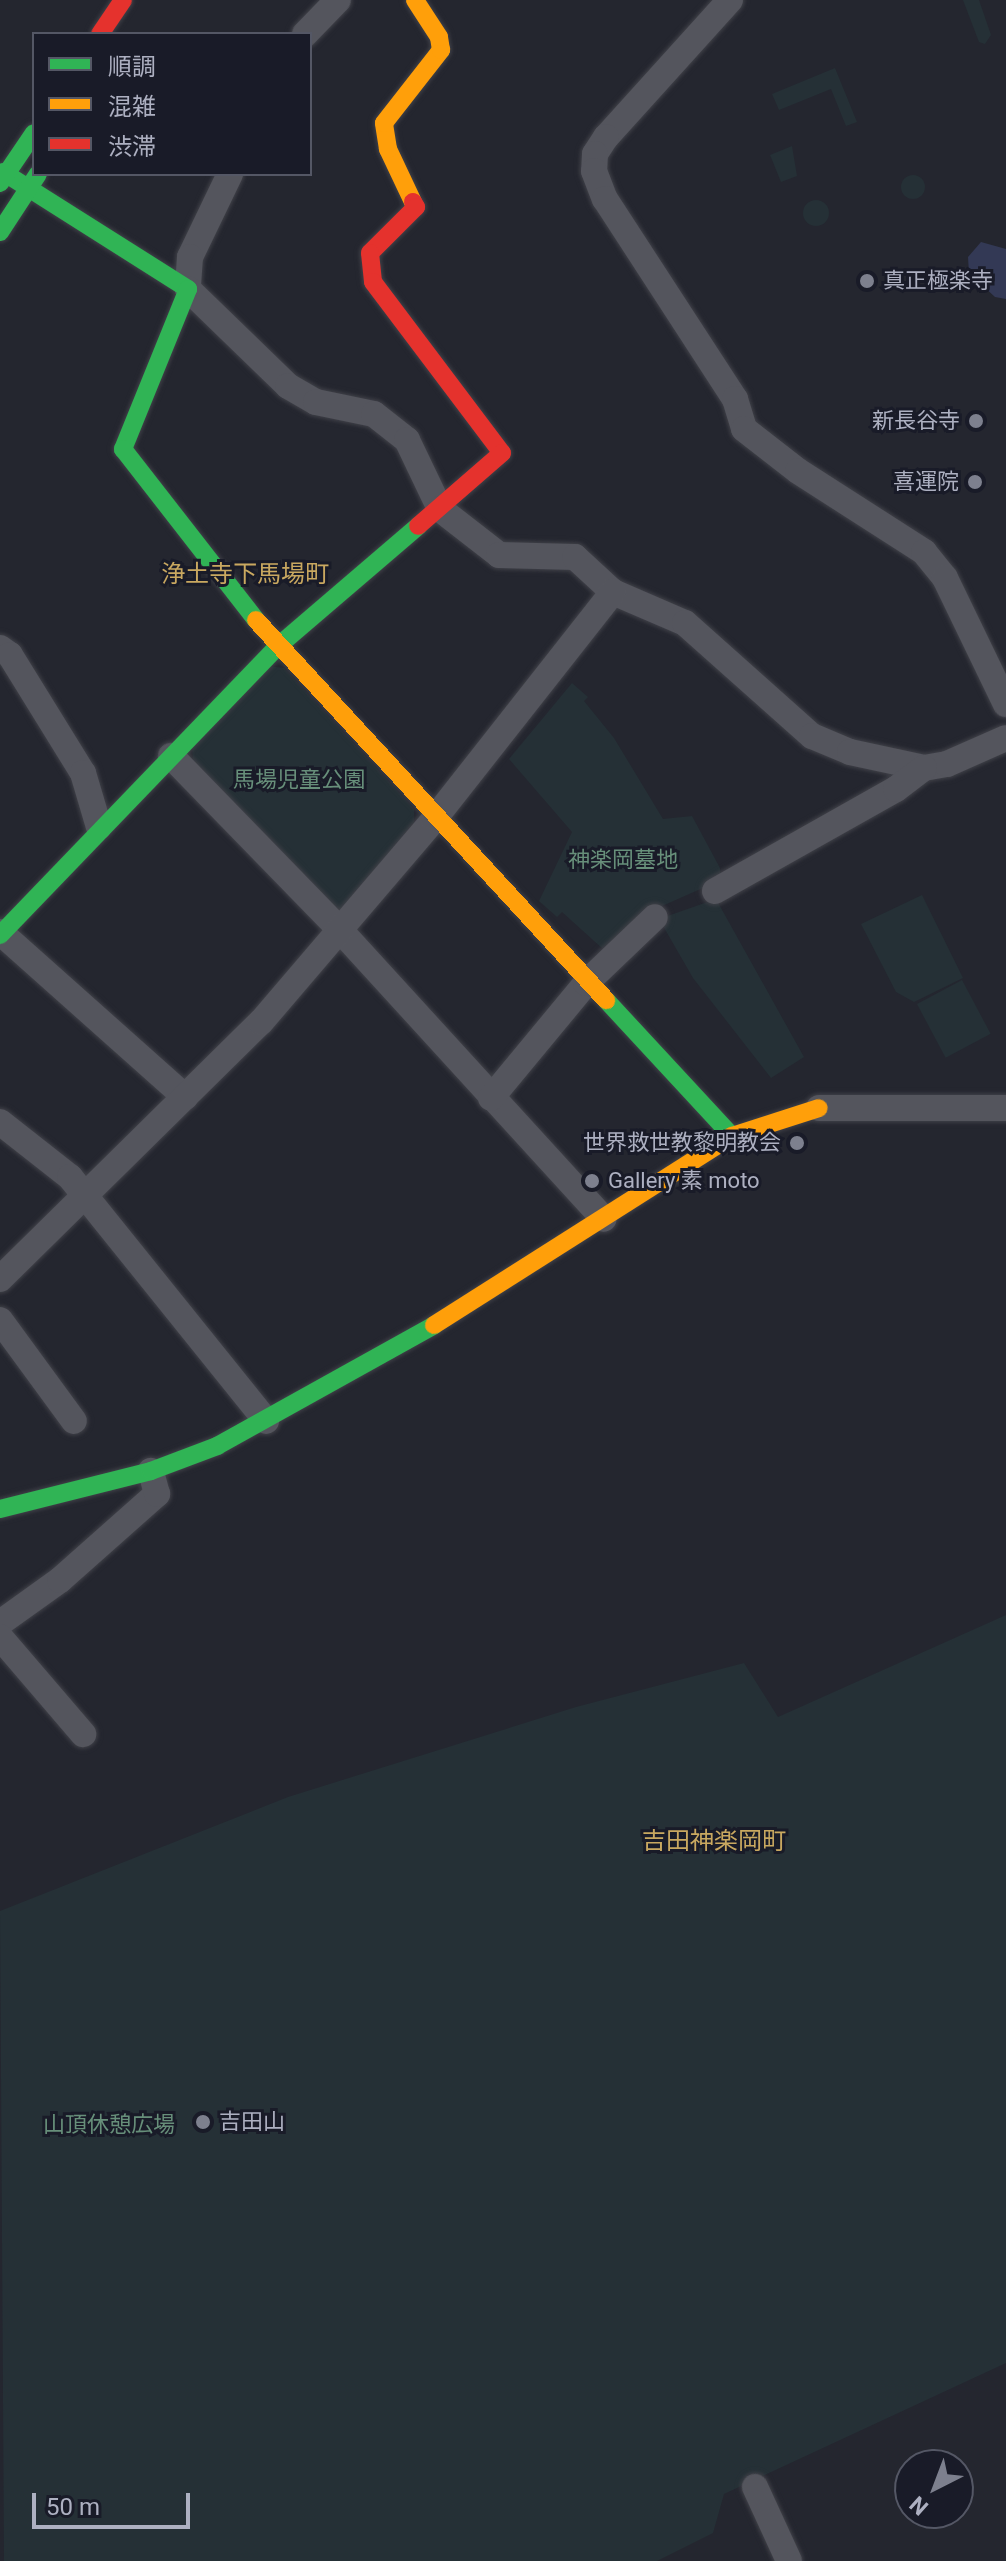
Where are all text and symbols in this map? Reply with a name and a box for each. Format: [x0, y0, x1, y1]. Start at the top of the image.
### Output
legend [32, 32, 312, 176]
text: 順調 [108, 53, 156, 81]
text: 混雑 [108, 93, 156, 121]
text: 渋滞 [108, 133, 156, 161]
place label: 真正極楽寺 [883, 268, 993, 294]
marker: 真正極楽寺 [858, 272, 876, 290]
place label: 新長谷寺 [872, 408, 960, 434]
marker: 新長谷寺 [967, 412, 985, 430]
place label: 喜運院 [893, 469, 959, 495]
marker: 喜運院 [966, 473, 984, 491]
district label: 浄土寺下馬場町 [161, 561, 329, 589]
park label: 馬場児童公園 [233, 767, 365, 793]
park label: 神楽岡墓地 [568, 847, 678, 873]
place label: 世界救世教黎明教会 [583, 1130, 781, 1156]
marker: 世界救世教黎明教会 [788, 1134, 806, 1152]
place label: Gallery 素 moto [608, 1168, 760, 1194]
marker: Gallery 素 moto [583, 1172, 601, 1190]
district label: 吉田神楽岡町 [642, 1828, 786, 1856]
place label: 吉田山 [219, 2109, 285, 2135]
park label: 山頂休憩広場 [43, 2112, 175, 2138]
marker: 吉田山 [194, 2113, 212, 2131]
north arrow [894, 2449, 974, 2529]
scale bar [36, 2477, 194, 2527]
text: N [905, 2491, 933, 2520]
text: 50 m [46, 2493, 100, 2521]

